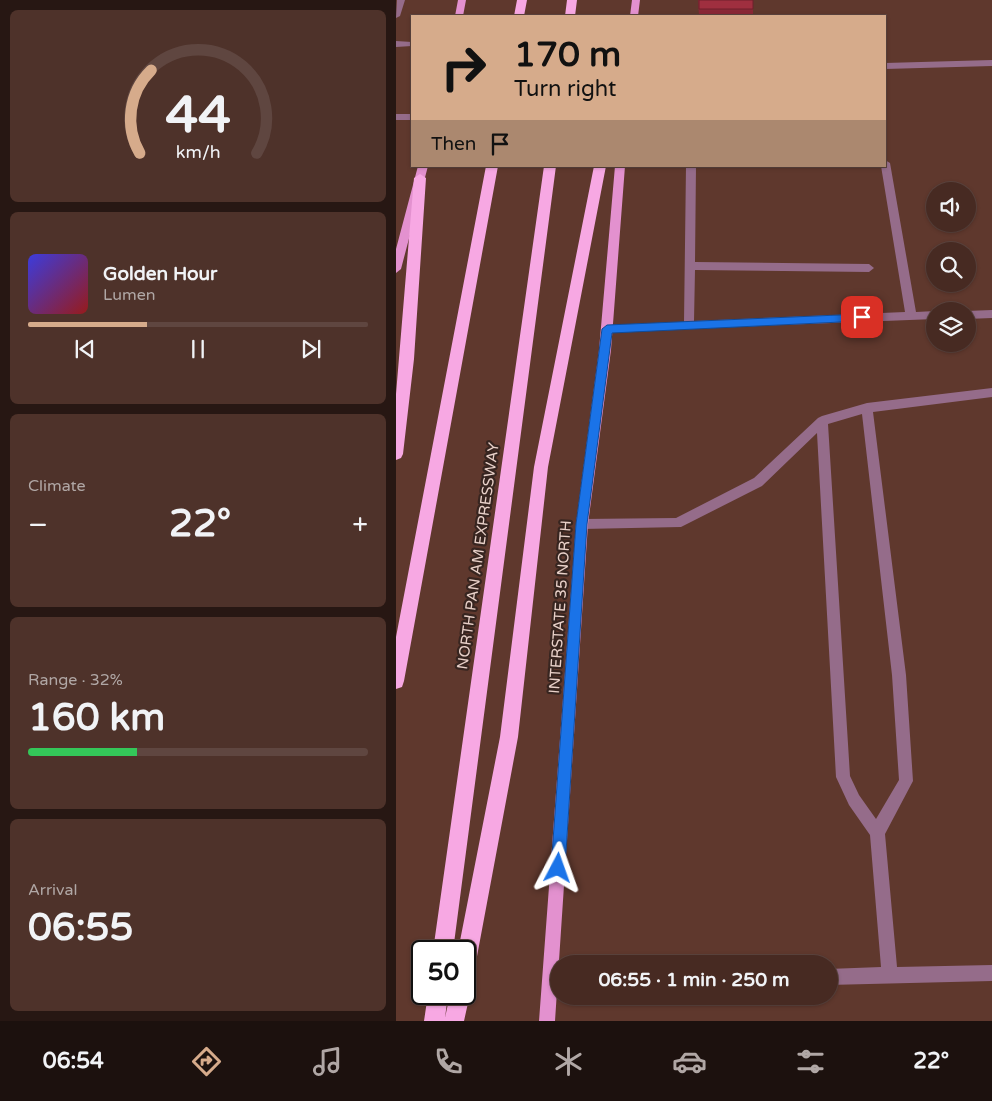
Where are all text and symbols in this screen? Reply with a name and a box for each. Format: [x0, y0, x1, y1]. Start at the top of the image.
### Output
text: 170 m [514, 34, 621, 76]
icon: right [431, 35, 496, 100]
text: Turn right [514, 76, 616, 102]
text: 44 [165, 84, 231, 147]
icon: arrive [486, 130, 514, 158]
text: Then [431, 133, 476, 155]
text: km/h [176, 142, 220, 163]
map controls [926, 182, 976, 352]
button: sound [926, 182, 976, 232]
button: search [926, 242, 976, 292]
text: Golden Hour [103, 263, 217, 285]
text: Lumen [103, 285, 155, 305]
pin [841, 296, 883, 338]
button: layers [926, 302, 976, 352]
icon: arrive [848, 303, 876, 331]
icon: previous [71, 335, 99, 363]
icon: pause [184, 335, 212, 363]
icon: next [297, 335, 325, 363]
street label: NORTH PAN AM EXPRESSWAY [453, 441, 503, 671]
text: Climate [28, 476, 86, 496]
text: 22° [169, 501, 231, 547]
text: − [28, 508, 48, 542]
text: + [352, 508, 368, 542]
street label: INTERSTATE 35 NORTH [545, 520, 575, 694]
text: Range · 32% [28, 670, 123, 690]
text: 160 km [28, 695, 165, 741]
position arrow [531, 841, 583, 893]
text: Arrival [28, 880, 77, 900]
text: 06:55 [28, 905, 133, 951]
speed limit sign: 50 [411, 940, 476, 1005]
text: 06:55 · 1 min · 250 m [598, 969, 790, 991]
icon: directions [189, 1044, 224, 1079]
icon: music [310, 1044, 345, 1079]
icon: phone [431, 1044, 466, 1079]
icon: climate [551, 1044, 586, 1079]
icon: car [672, 1044, 707, 1079]
icon: filters [793, 1044, 828, 1079]
text: 06:54 [43, 1048, 104, 1074]
text: 22° [913, 1048, 949, 1074]

